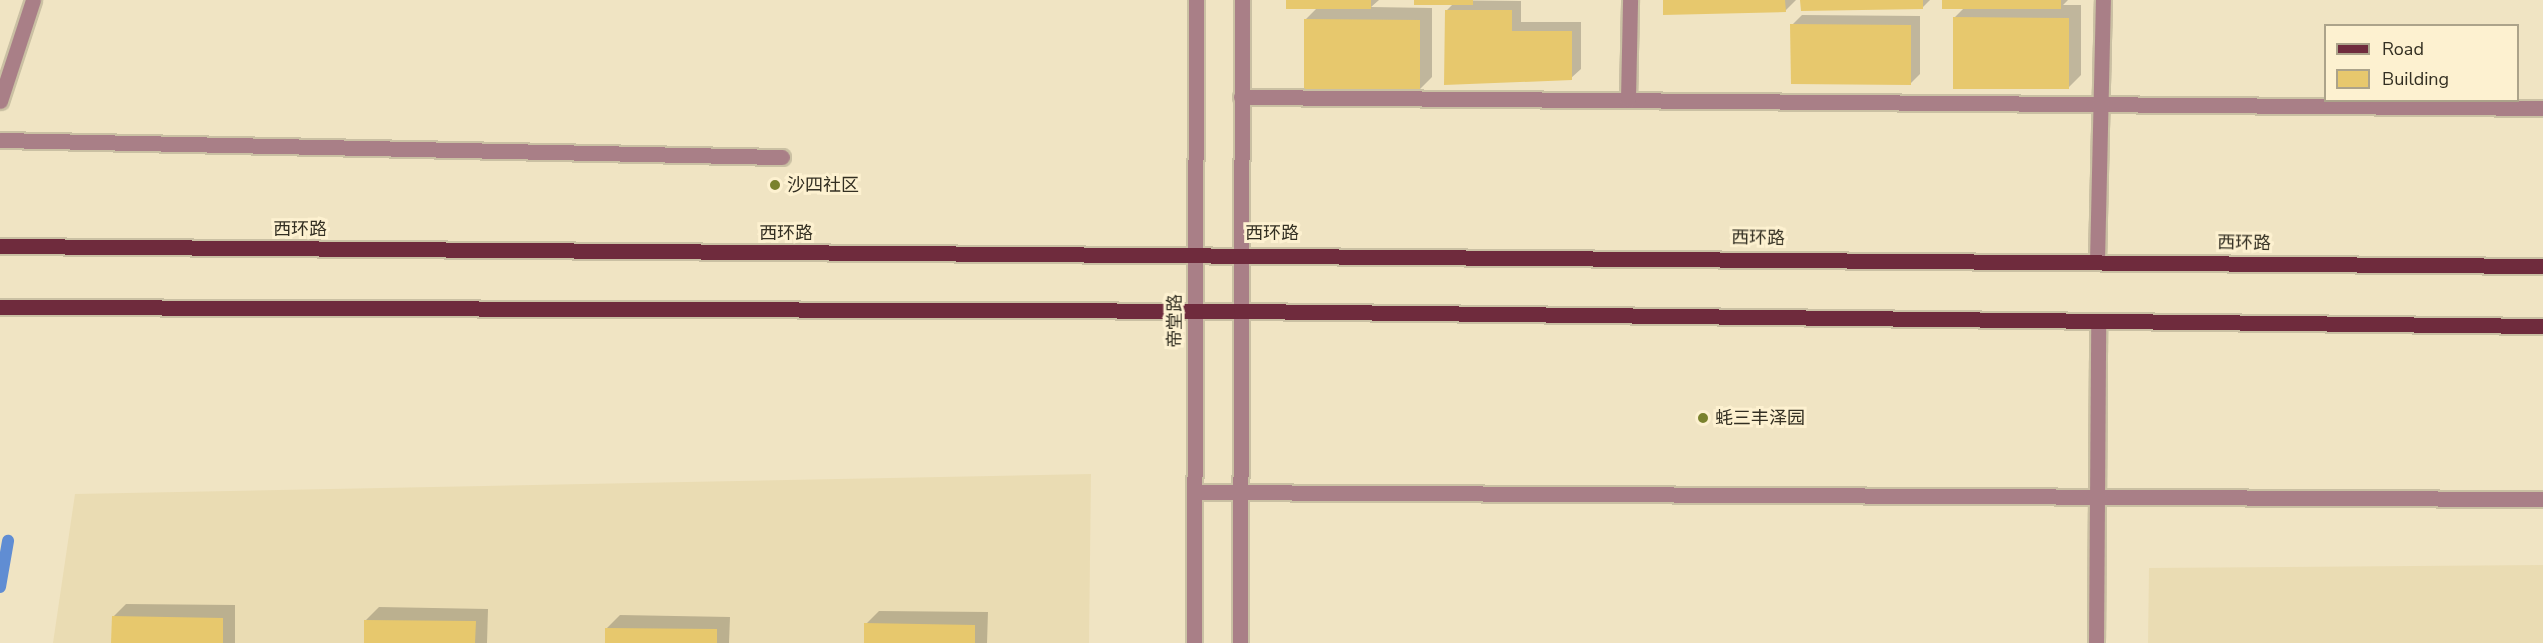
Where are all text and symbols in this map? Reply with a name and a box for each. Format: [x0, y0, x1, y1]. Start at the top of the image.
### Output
legend [2324, 24, 2519, 102]
text: Road [2382, 37, 2424, 61]
text: Building [2382, 67, 2449, 91]
place label: 沙四社区 [787, 174, 859, 196]
marker: 沙四社区 [768, 178, 782, 192]
street label: 西环路 [273, 218, 327, 240]
street label: 西环路 [759, 222, 813, 244]
street label: 西环路 [1245, 222, 1299, 244]
street label: 西环路 [1731, 227, 1785, 249]
street label: 西环路 [2217, 232, 2271, 254]
street label: 帝堂路 [1164, 294, 1186, 348]
place label: 蚝三丰泽园 [1715, 407, 1805, 429]
marker: 蚝三丰泽园 [1696, 411, 1710, 425]

